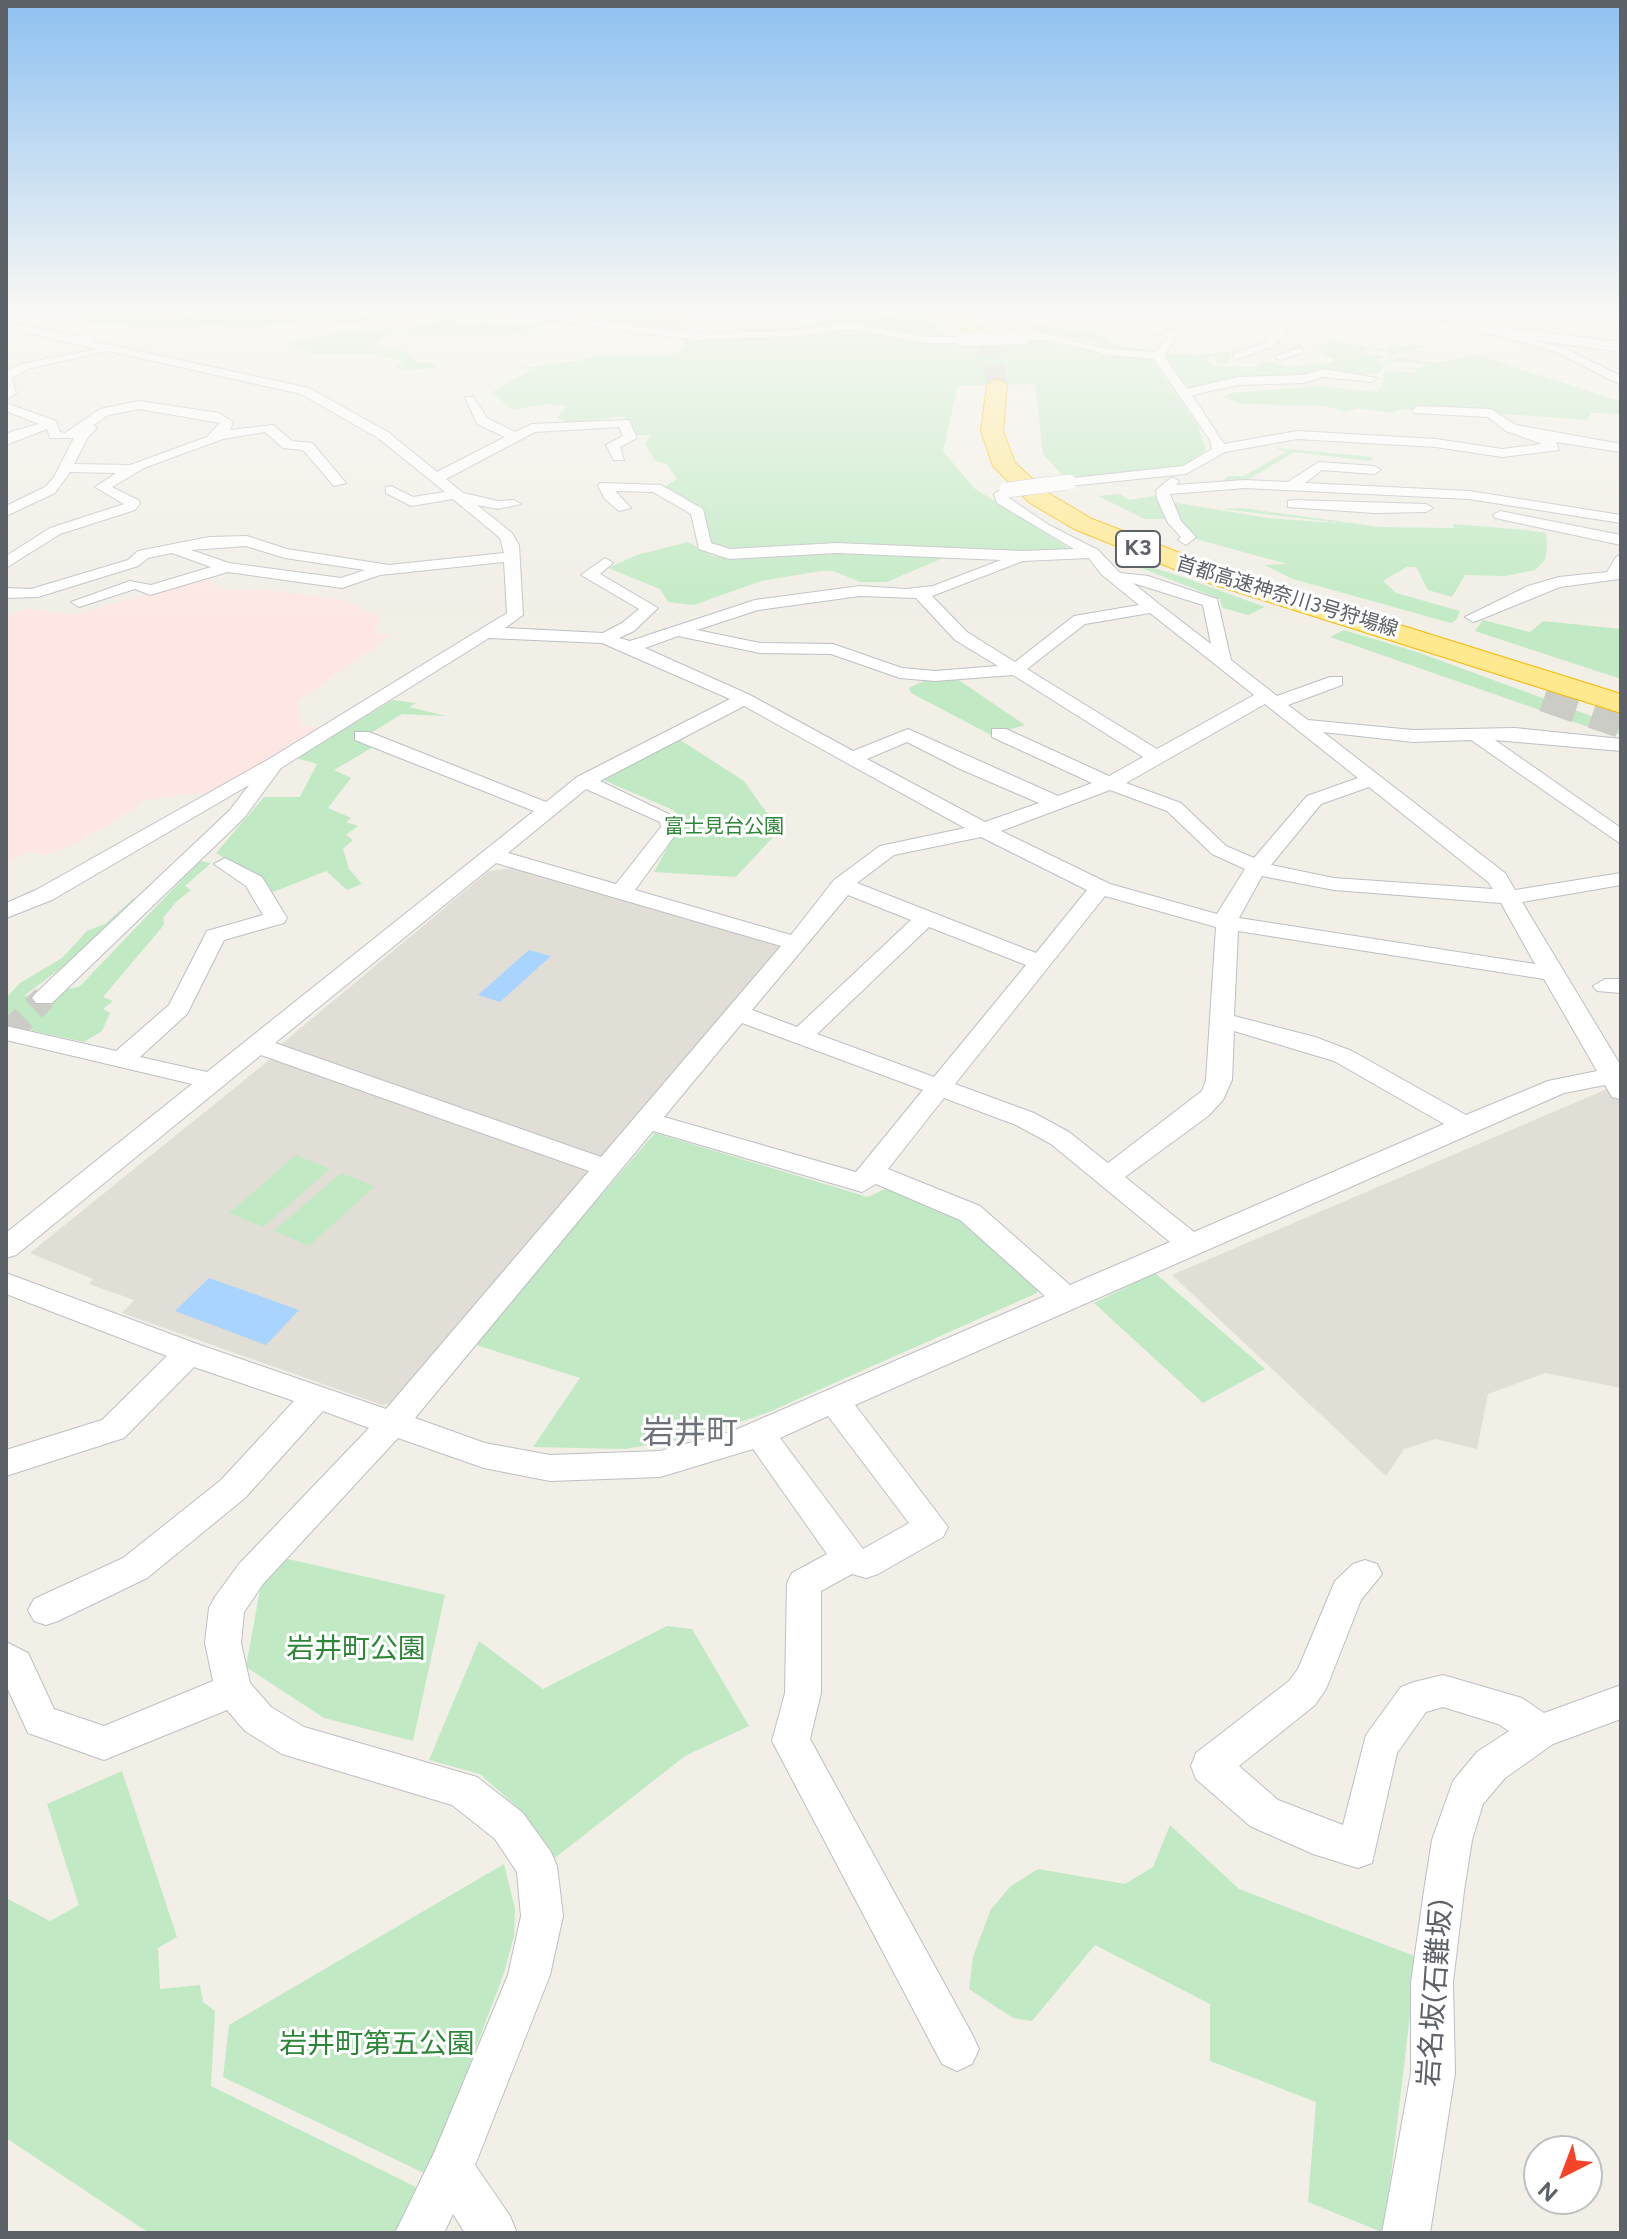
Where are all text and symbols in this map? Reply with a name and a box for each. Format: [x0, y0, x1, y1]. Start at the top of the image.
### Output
road number: K3 [1116, 531, 1160, 567]
street label: 首都高速神奈川3号狩場線 [1173, 552, 1401, 642]
park label: 富士見台公園 [664, 815, 784, 839]
district label: 岩井町 [642, 1415, 738, 1453]
park label: 岩井町公園 [286, 1633, 426, 1667]
street label: 岩名坂(石難坂) [1413, 1898, 1459, 2088]
park label: 岩井町第五公園 [279, 2028, 475, 2062]
north arrow [1523, 2135, 1603, 2215]
text: N [1533, 2176, 1563, 2207]

